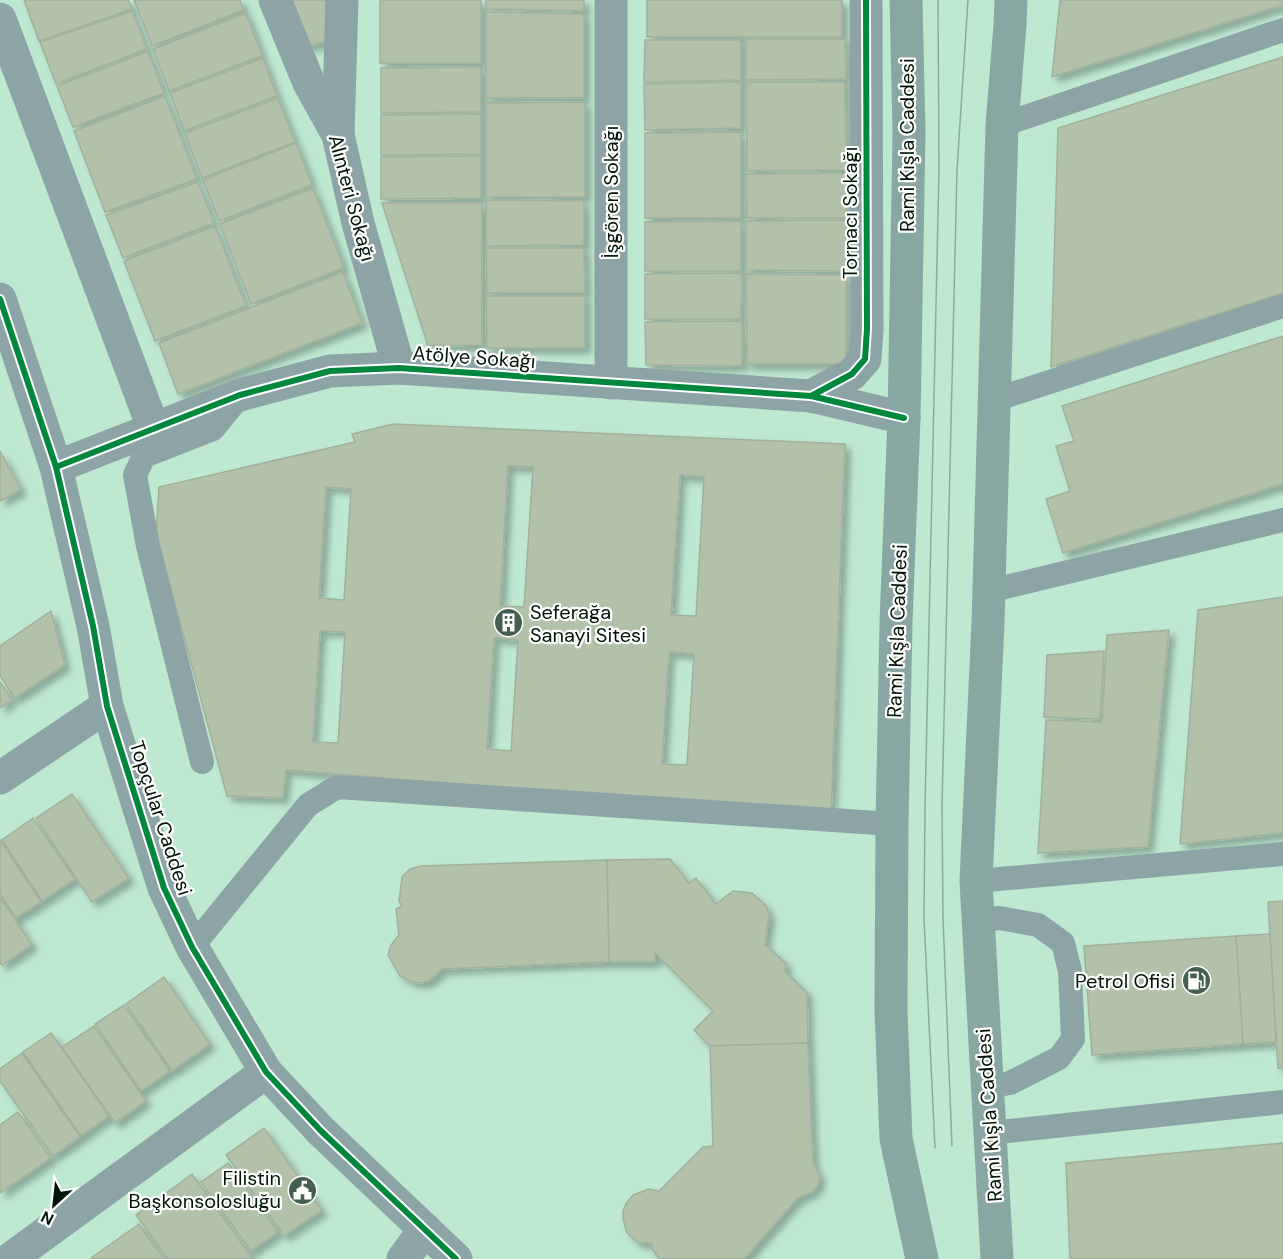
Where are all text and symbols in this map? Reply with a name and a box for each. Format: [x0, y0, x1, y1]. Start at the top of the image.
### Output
street label: Rami Kışla Caddesi [894, 58, 920, 232]
street label: İşgören Sokağı [598, 126, 624, 258]
street label: Alınteri Sokağı [323, 132, 381, 264]
street label: Tornacı Sokağı [837, 147, 863, 279]
street label: Atölye Sokağı [412, 340, 536, 374]
street label: Rami Kışla Caddesi [881, 544, 913, 718]
place label: Seferağa Sanayi Sitesi [530, 599, 646, 648]
building icon: Seferağa Sanayi Sitesi [493, 607, 525, 639]
street label: Topçular Caddesi [124, 737, 198, 899]
fuel station icon: Petrol Ofisi [1180, 965, 1212, 997]
place label: Petrol Ofisi [1075, 968, 1175, 994]
street label: Rami Kışla Caddesi [970, 1027, 1008, 1203]
place label: Filistin Başkonsolosluğu [129, 1165, 281, 1214]
public building icon: Filistin Başkonsolosluğu [286, 1174, 318, 1206]
north arrow [24, 1175, 84, 1235]
text: N [37, 1206, 57, 1230]

